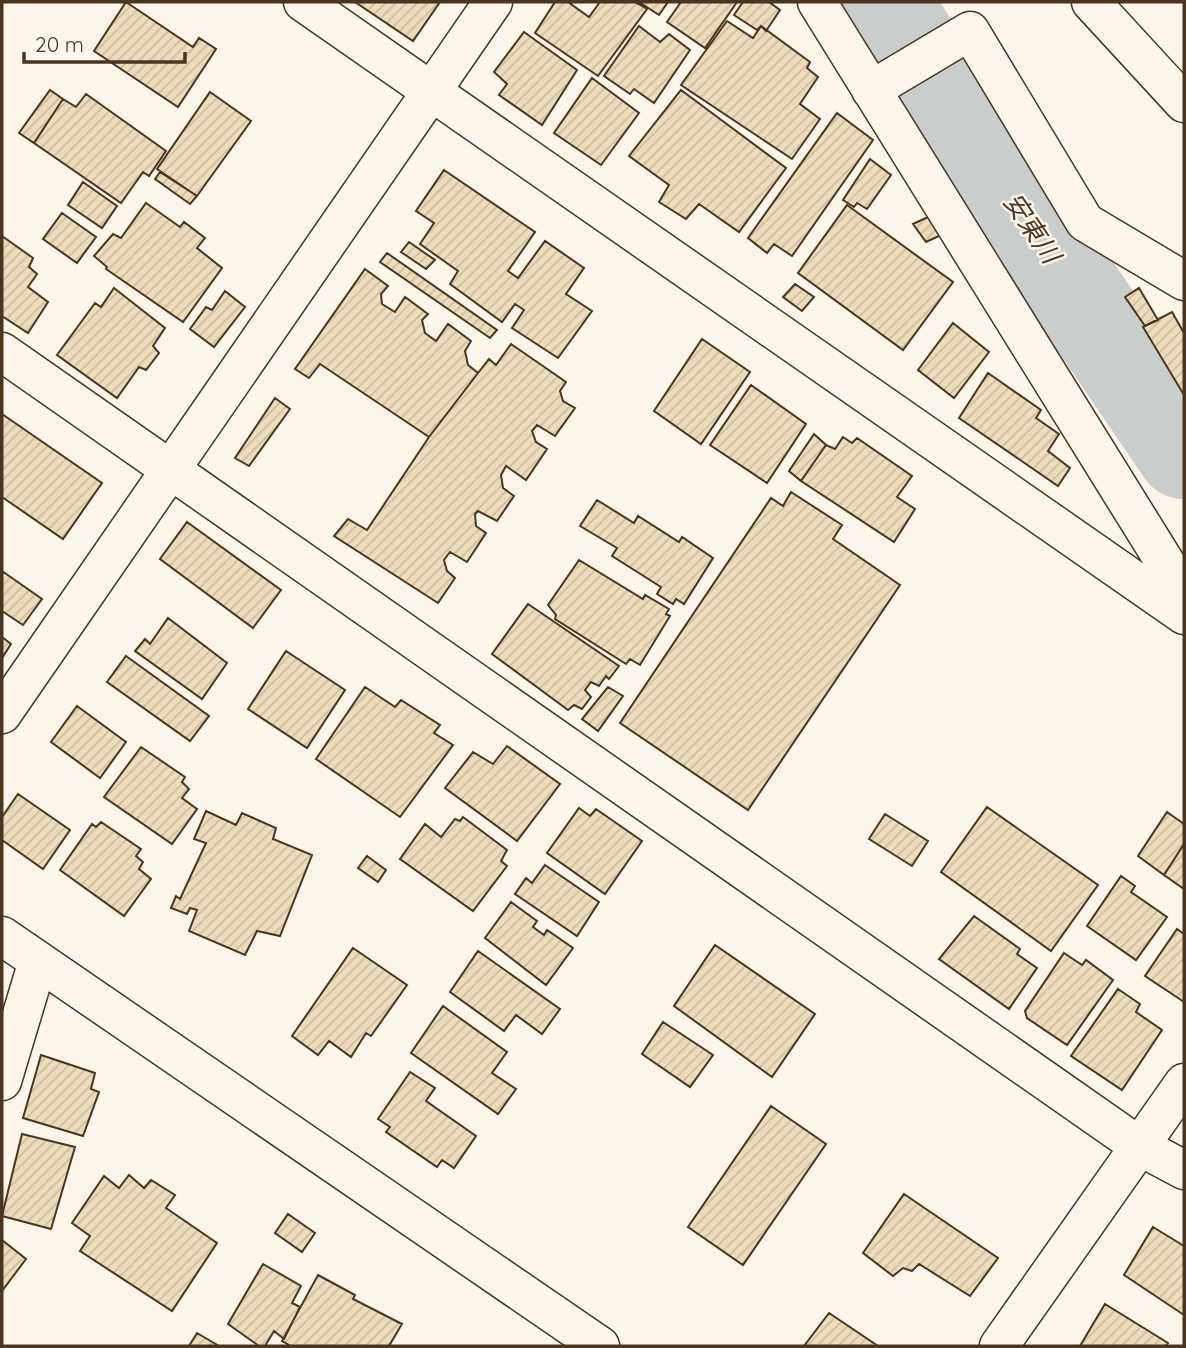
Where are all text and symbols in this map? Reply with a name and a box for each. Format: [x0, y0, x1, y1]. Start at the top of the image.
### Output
scale bar [24, 21, 186, 65]
text: 20 m [35, 31, 84, 57]
water label: 安東川 [997, 186, 1070, 272]

